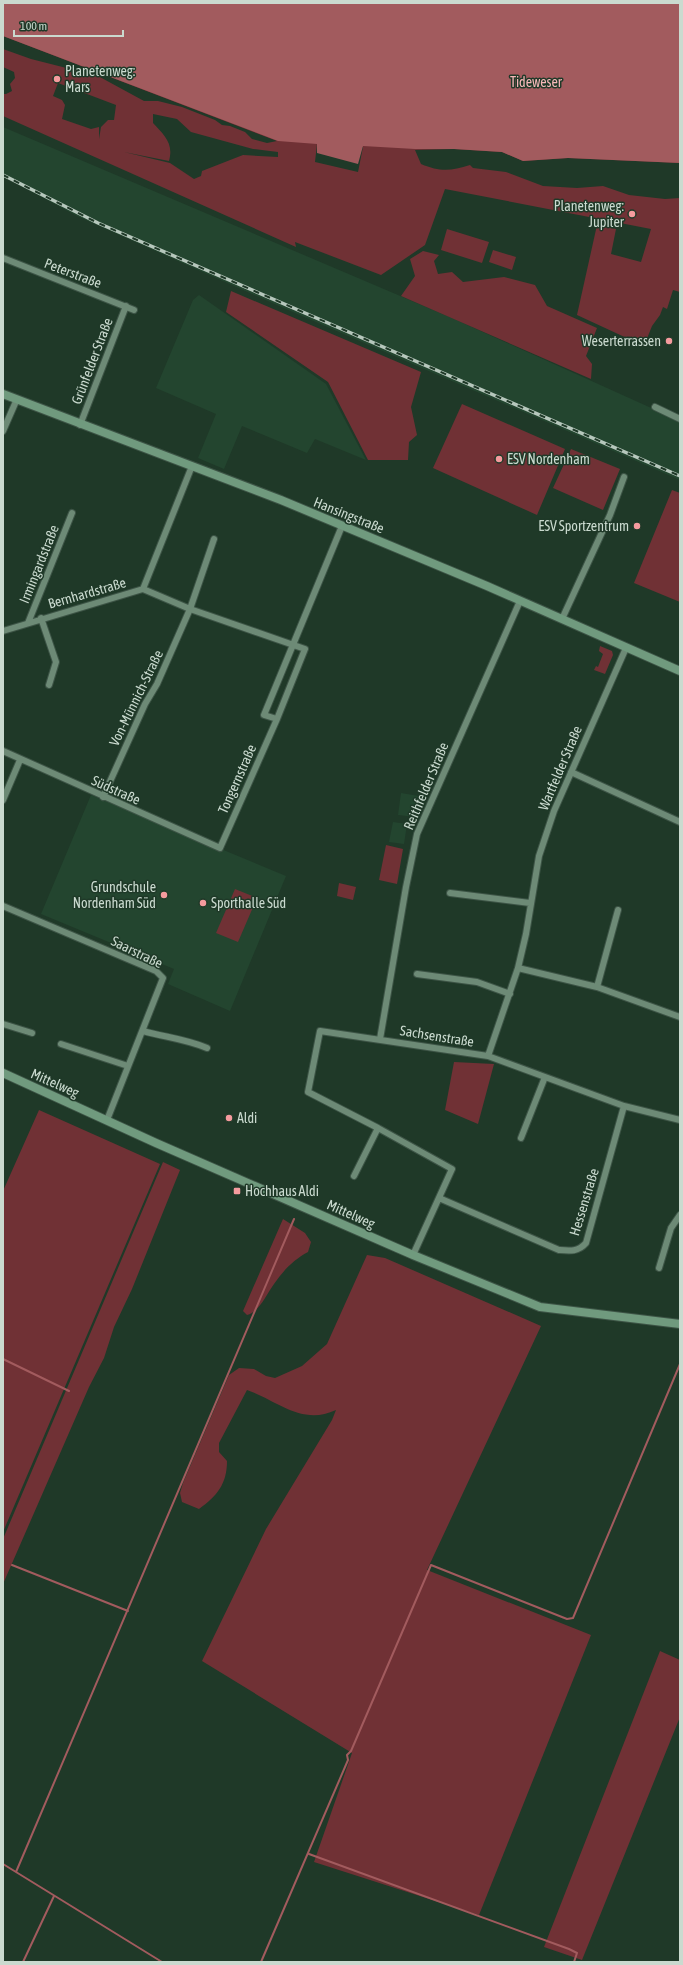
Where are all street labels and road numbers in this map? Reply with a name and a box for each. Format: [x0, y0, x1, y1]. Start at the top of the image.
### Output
street label: Peterstraße [42, 255, 104, 291]
street label: Grünfelder Straße [68, 316, 116, 406]
street label: Hansingstraße [311, 494, 387, 536]
street label: Irmingardstraße [16, 522, 62, 606]
street label: Bernhardstraße [46, 574, 128, 612]
street label: Von-Münnich-Straße [106, 647, 166, 749]
street label: Wartfelder Straße [535, 723, 585, 813]
street label: Reithfelder Straße [400, 740, 452, 832]
street label: Tongernstraße [215, 742, 259, 816]
street label: Südstraße [89, 772, 143, 808]
street label: Saarstraße [109, 933, 165, 971]
street label: Sachsenstraße [399, 1022, 475, 1050]
street label: Mittelweg [28, 1065, 82, 1101]
street label: Hessenstraße [566, 1166, 602, 1238]
street label: Mittelweg [324, 1196, 378, 1232]

